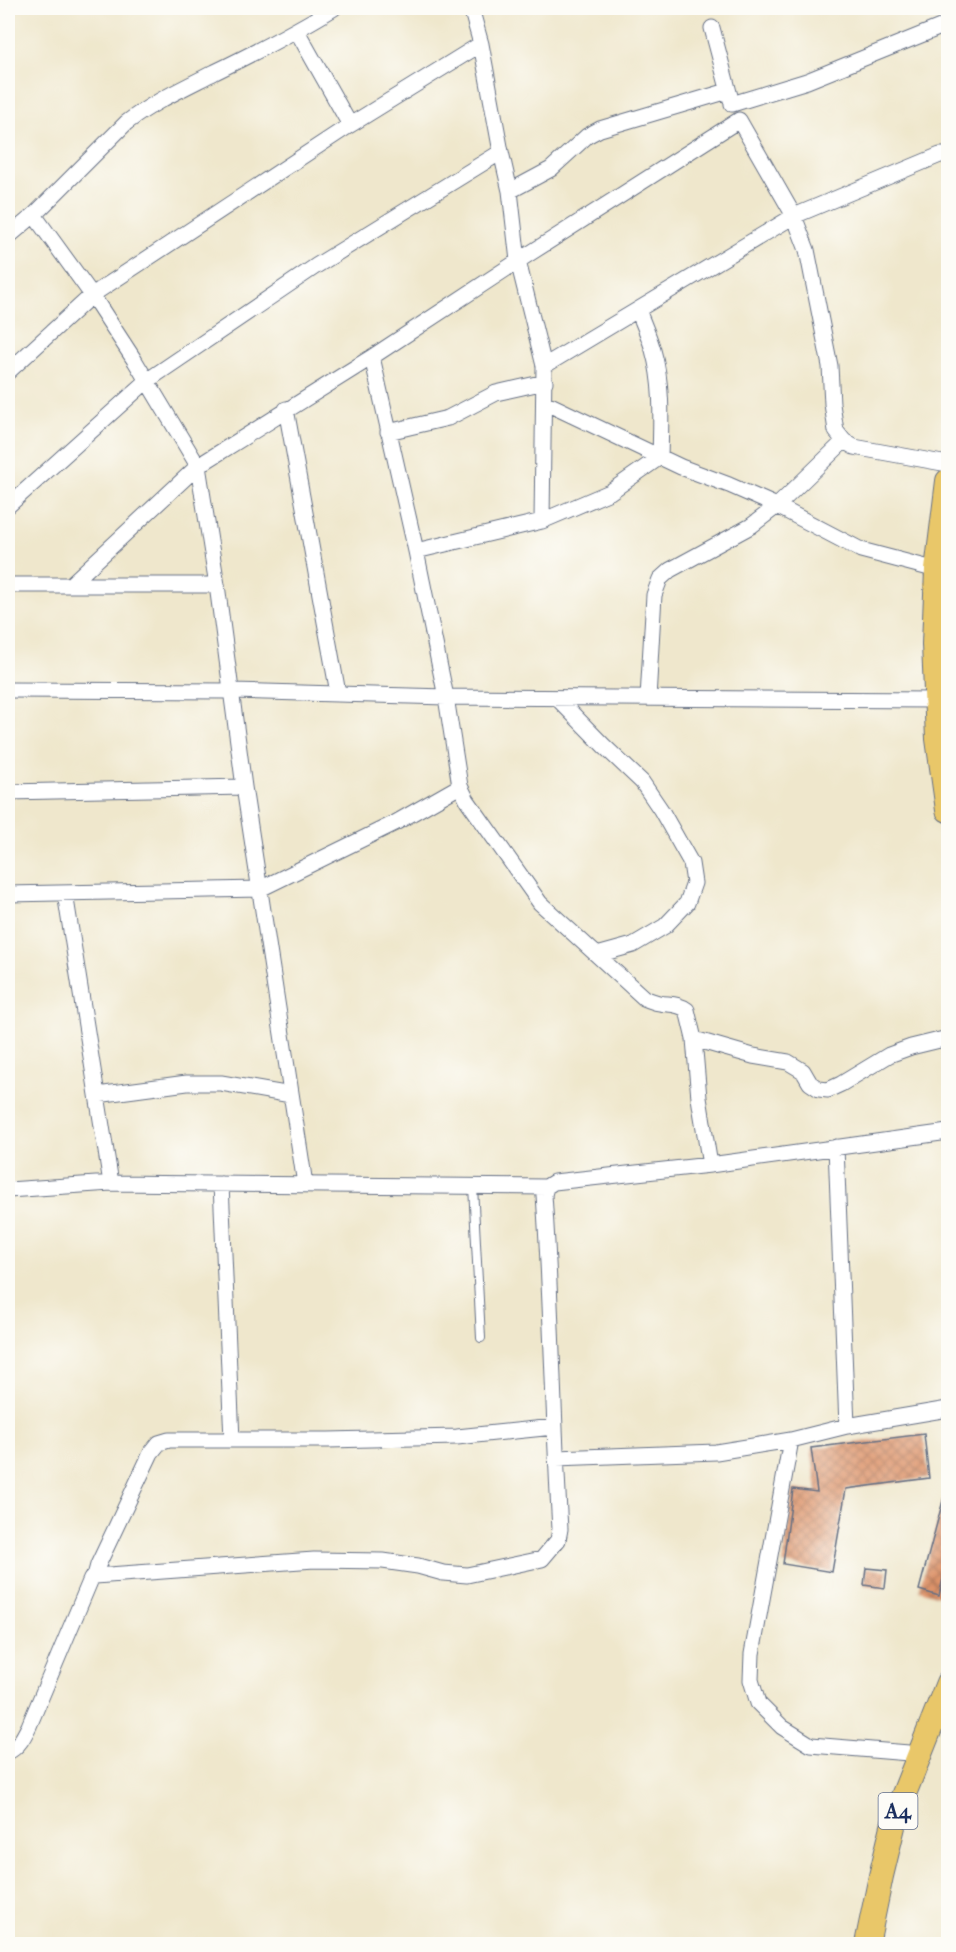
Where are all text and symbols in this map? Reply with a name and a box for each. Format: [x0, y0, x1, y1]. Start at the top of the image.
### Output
road number: A4 [878, 1793, 918, 1829]

